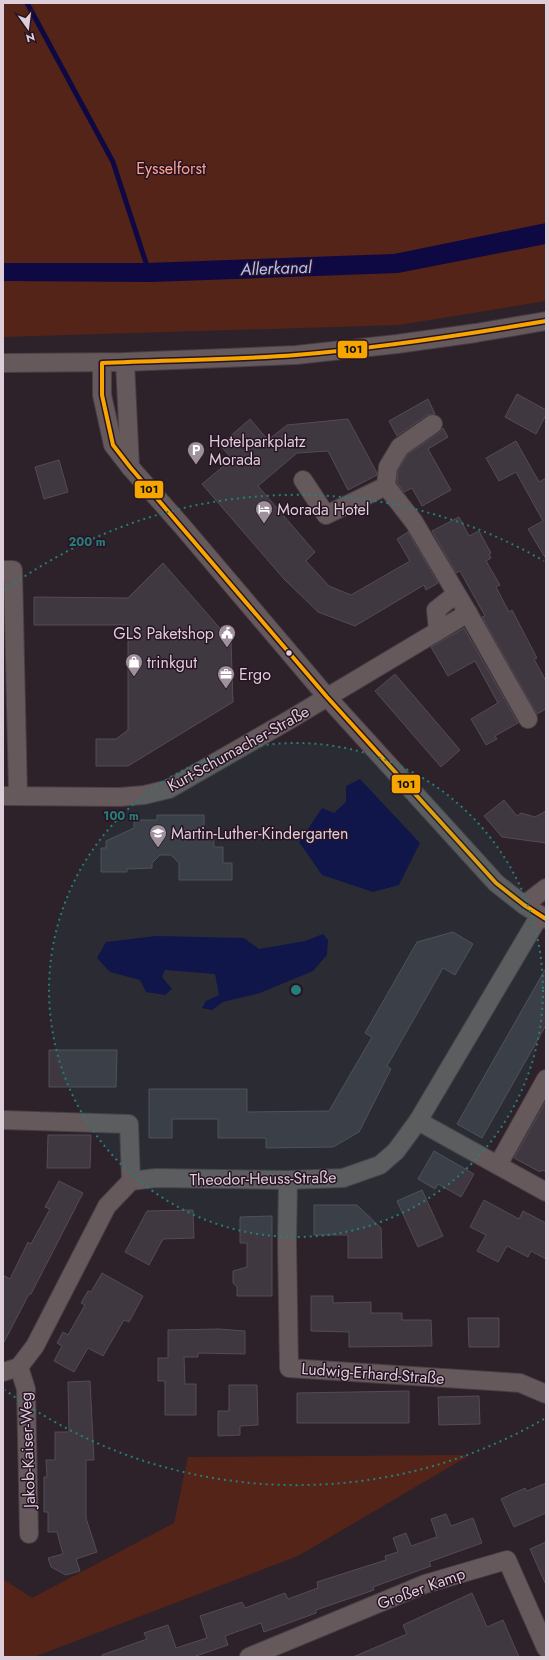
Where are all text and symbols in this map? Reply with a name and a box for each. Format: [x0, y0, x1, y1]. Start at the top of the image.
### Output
north arrow [8, 8, 48, 48]
text: N [24, 29, 37, 47]
park label: Eysselforst [136, 157, 206, 180]
water label: Allerkanal [239, 255, 313, 281]
line badge: 101 [337, 340, 368, 359]
text: 101 [344, 341, 362, 357]
place label: Hotelparkplatz Morada [209, 430, 307, 471]
parking icon: Hotelparkplatz Morada [186, 440, 206, 465]
line badge: 101 [134, 480, 164, 499]
text: 101 [140, 481, 158, 497]
place label: Morada Hotel [277, 498, 369, 521]
hotel icon: Morada Hotel [254, 499, 274, 524]
text: 200 m [68, 533, 106, 551]
place label: GLS Paketshop [113, 622, 214, 645]
public building icon: GLS Paketshop [217, 623, 237, 648]
unlabelled marker [284, 648, 294, 658]
place label: trinkgut [147, 651, 197, 674]
shop icon: trinkgut [124, 652, 144, 677]
place label: Ergo [239, 663, 271, 686]
office icon: Ergo [216, 664, 236, 689]
street label: Kurt-Schumacher-Straße [163, 700, 313, 797]
line badge: 101 [391, 774, 421, 794]
text: 101 [397, 776, 415, 792]
text: 100 m [103, 807, 139, 825]
place label: Martin-Luther-Kindergarten [171, 822, 349, 845]
school or university icon: Martin-Luther-Kindergarten [148, 823, 168, 848]
centre of rings [289, 983, 303, 997]
street label: Theodor-Heuss-Straße [189, 1166, 337, 1191]
street label: Ludwig-Erhard-Straße [301, 1357, 445, 1390]
street label: Jakob-Kaiser-Weg [14, 1392, 41, 1510]
street label: Großer Kamp [374, 1562, 468, 1615]

